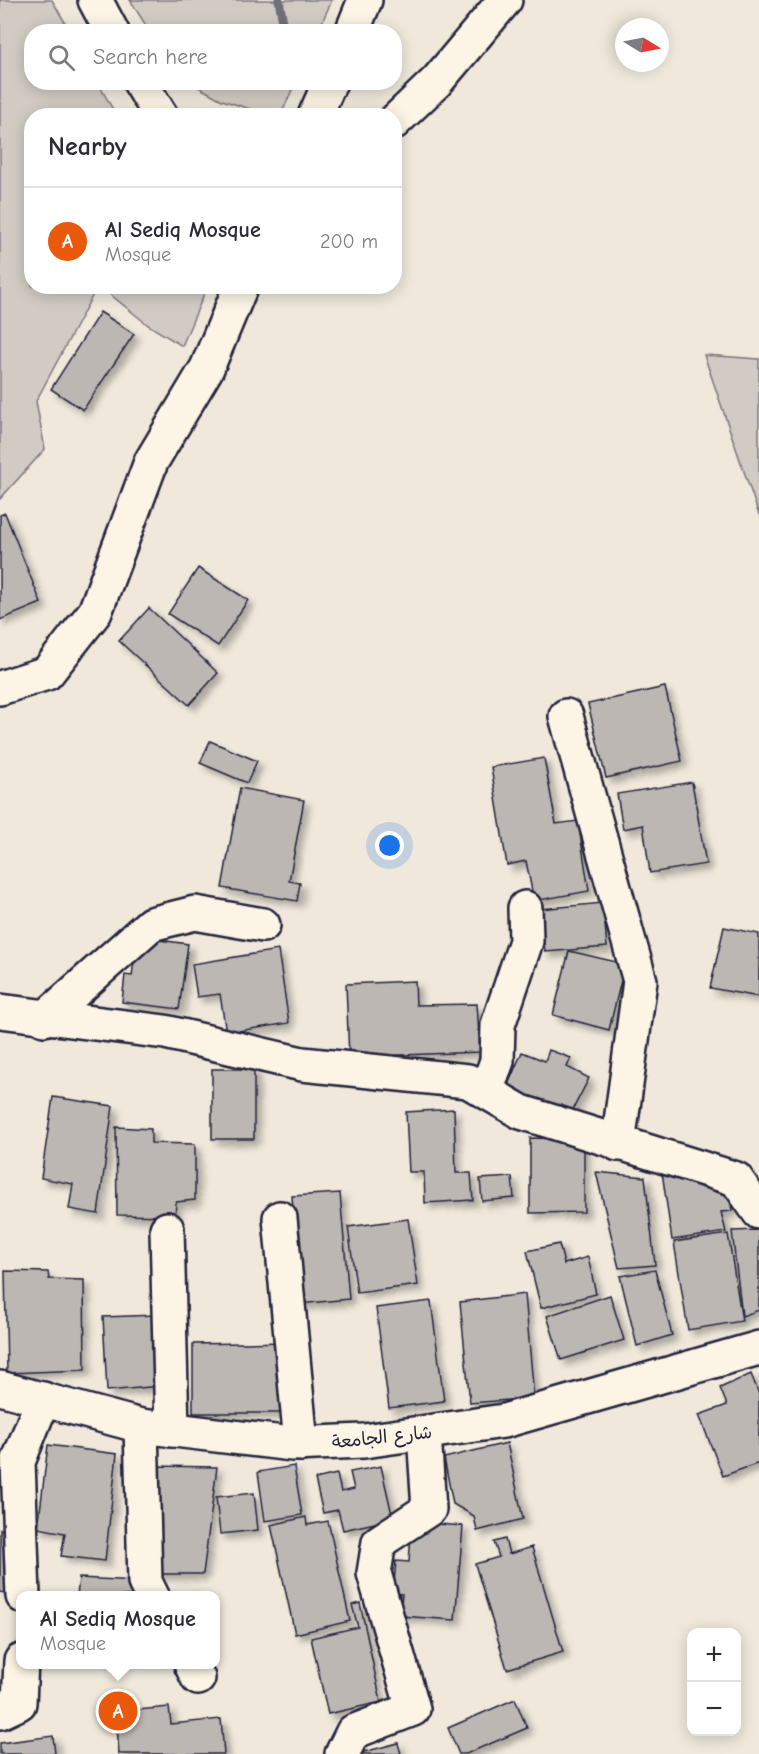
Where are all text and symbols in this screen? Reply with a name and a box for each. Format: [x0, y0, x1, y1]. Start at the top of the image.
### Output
north arrow [615, 18, 669, 72]
search box [24, 24, 402, 90]
icon: search [45, 41, 78, 74]
text: Search here [93, 44, 208, 70]
text: Nearby [48, 132, 127, 162]
text: Al Sediq Mosque [105, 217, 261, 243]
text: A [62, 230, 73, 253]
text: 200 m [320, 230, 378, 253]
text: Mosque [105, 243, 171, 266]
your location [375, 831, 404, 860]
street label: شارع الجامعة [331, 1422, 433, 1454]
popup [16, 1591, 220, 1669]
text: Al Sediq Mosque [40, 1606, 196, 1632]
map controls [687, 1628, 741, 1736]
button: + [687, 1628, 741, 1682]
text: Mosque [40, 1632, 106, 1655]
button: − [687, 1682, 741, 1736]
pin: A [98, 1688, 138, 1734]

